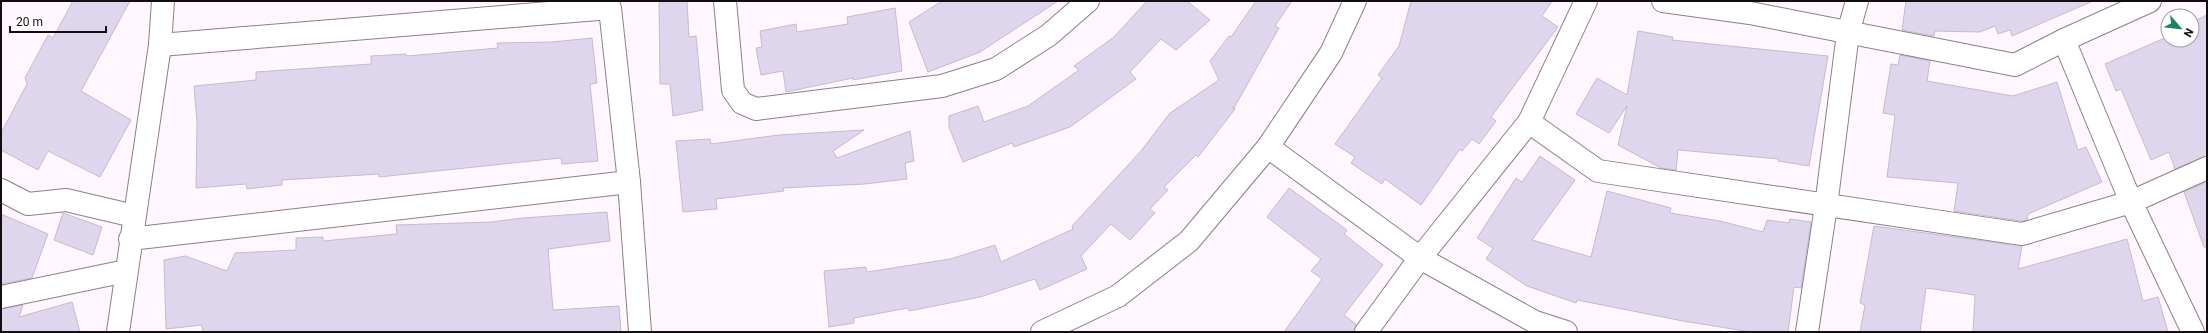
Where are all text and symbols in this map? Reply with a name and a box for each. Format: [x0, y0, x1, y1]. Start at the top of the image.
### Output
scale bar [10, 8, 106, 34]
north arrow [2160, 8, 2200, 48]
text: 20 m [16, 15, 43, 29]
text: N [2181, 26, 2196, 39]

